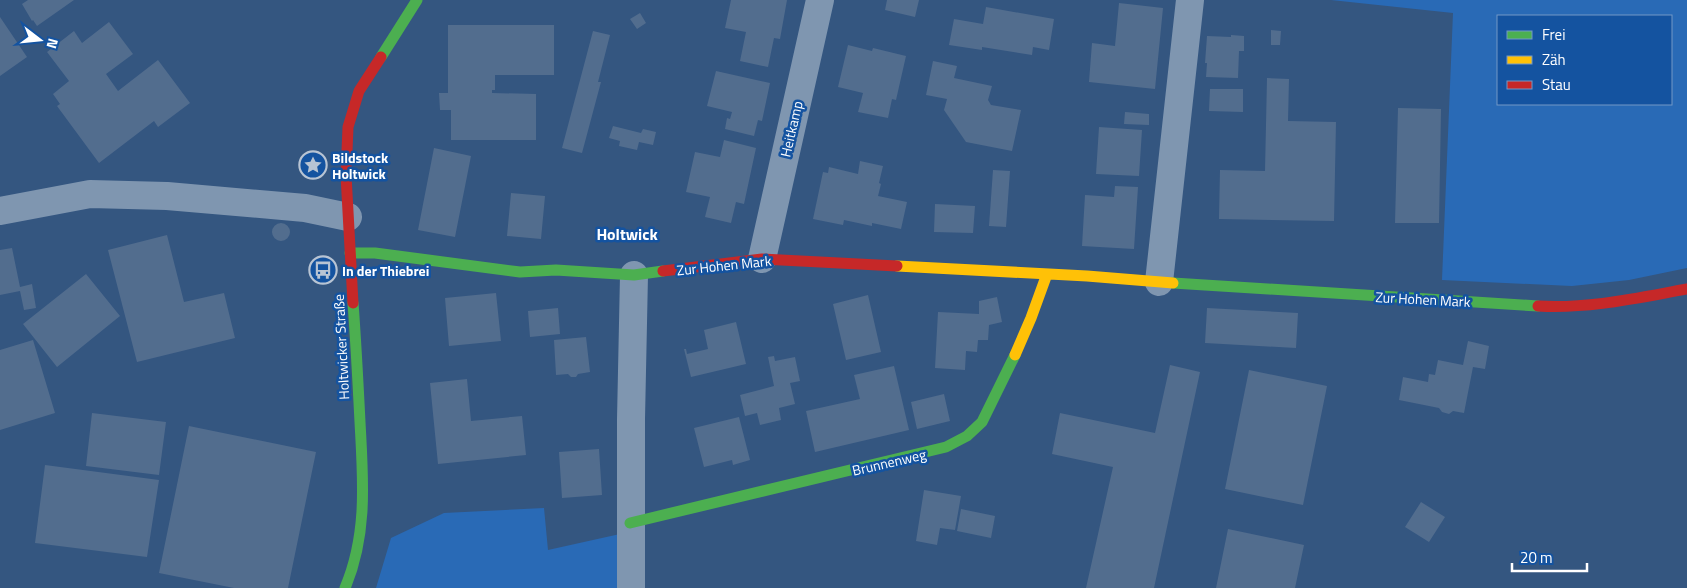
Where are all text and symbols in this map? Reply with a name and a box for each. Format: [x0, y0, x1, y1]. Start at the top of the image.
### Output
north arrow [15, 15, 65, 65]
legend [1497, 15, 1672, 105]
text: Frei [1542, 23, 1565, 46]
text: N [42, 36, 64, 51]
text: Zäh [1542, 48, 1566, 71]
text: Stau [1542, 73, 1571, 96]
street label: Heitkamp [774, 99, 808, 159]
place label: Bildstock Holtwick [332, 147, 389, 184]
place icon: Bildstock Holtwick [298, 150, 328, 180]
district label: Holtwick [596, 222, 658, 246]
street label: Zur Hohen Mark [676, 250, 773, 280]
bus stop icon: In der Thiebrei [308, 255, 338, 285]
place label: In der Thiebrei [342, 260, 429, 281]
street label: Zur Hohen Mark [1375, 286, 1471, 312]
street label: Holtwicker Straße [328, 294, 354, 400]
street label: Brunnenweg [850, 443, 928, 481]
scale bar [1512, 540, 1587, 572]
text: 20 m [1520, 546, 1553, 569]

